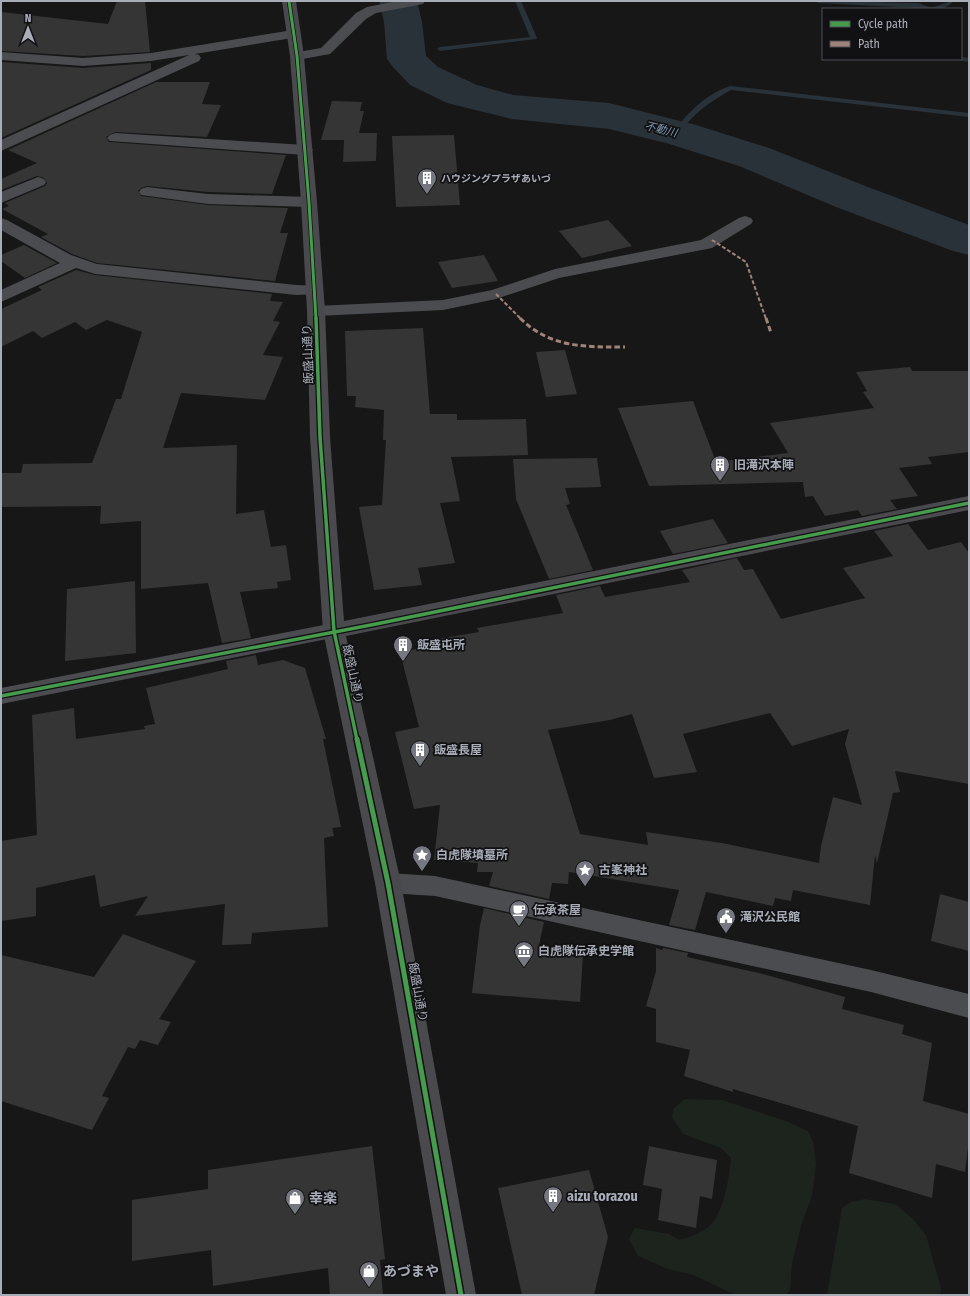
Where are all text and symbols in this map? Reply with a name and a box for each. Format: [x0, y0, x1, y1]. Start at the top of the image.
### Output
north arrow [8, 8, 48, 48]
legend [822, 8, 962, 60]
text: N [25, 12, 31, 25]
text: Cycle path [858, 17, 908, 31]
text: Path [858, 37, 880, 51]
water label: 不動川 [643, 119, 679, 140]
building icon: ハウジングプラザあいづ [416, 167, 438, 195]
place label: ハウジングプラザあいづ [441, 173, 551, 185]
street label: 飯盛山通り [300, 324, 316, 384]
building icon: 旧滝沢本陣 [709, 454, 731, 482]
place label: 旧滝沢本陣 [734, 458, 794, 472]
building icon: 飯盛屯所 [392, 634, 414, 662]
place label: 飯盛屯所 [417, 638, 465, 652]
street label: 飯盛山通り [340, 643, 366, 705]
building icon: 飯盛長屋 [409, 739, 431, 767]
place label: 飯盛長屋 [434, 743, 482, 757]
place icon: 白虎隊墳墓所 [411, 844, 433, 872]
place label: 白虎隊墳墓所 [436, 848, 508, 862]
place icon: 古峯神社 [574, 859, 596, 887]
place label: 古峯神社 [599, 863, 647, 877]
cafe icon: 伝承茶屋 [508, 899, 530, 927]
place label: 伝承茶屋 [533, 903, 581, 917]
public building icon: 滝沢公民館 [715, 906, 737, 934]
place label: 滝沢公民館 [740, 910, 800, 924]
museum icon: 白虎隊伝承史学館 [513, 940, 535, 968]
place label: 白虎隊伝承史学館 [538, 944, 634, 958]
street label: 飯盛山通り [406, 961, 430, 1023]
building icon: aizu torazou [542, 1185, 564, 1213]
shop icon: 幸楽 [284, 1187, 306, 1215]
place label: aizu torazou [567, 1188, 638, 1205]
place label: 幸楽 [309, 1190, 337, 1207]
shop icon: あづまや [358, 1260, 380, 1288]
place label: あづまや [383, 1263, 439, 1280]

